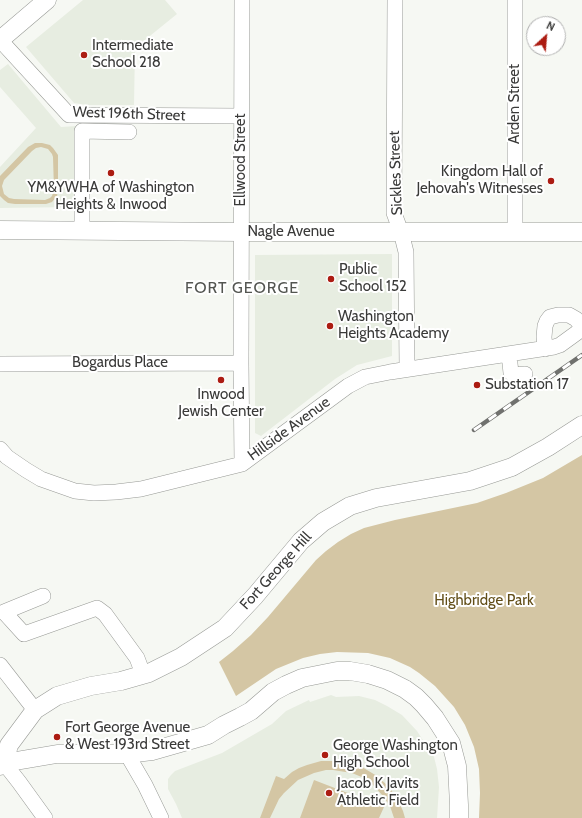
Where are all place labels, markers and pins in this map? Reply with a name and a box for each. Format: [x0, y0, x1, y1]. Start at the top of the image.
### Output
place label: Intermediate School 218 [92, 37, 173, 72]
marker: Intermediate School 218 [79, 50, 89, 60]
place label: Kingdom Hall of Jehovah's Witnesses [416, 163, 543, 198]
marker: YM&YWHA of Washington Heights & Inwood [106, 168, 116, 178]
marker: Kingdom Hall of Jehovah's Witnesses [546, 176, 556, 186]
place label: YM&YWHA of Washington Heights & Inwood [28, 179, 194, 214]
place label: Public School 152 [339, 261, 407, 296]
marker: Public School 152 [326, 274, 336, 284]
place label: Washington Heights Academy [338, 308, 449, 343]
marker: Washington Heights Academy [325, 321, 335, 331]
marker: Inwood Jewish Center [216, 375, 226, 385]
place label: Substation 17 [485, 376, 569, 394]
marker: Substation 17 [472, 380, 482, 390]
place label: Inwood Jewish Center [178, 386, 264, 421]
place label: Fort George Avenue & West 193rd Street [65, 719, 190, 754]
marker: Fort George Avenue & West 193rd Street [52, 732, 62, 742]
place label: George Washington High School [333, 737, 458, 772]
marker: George Washington High School [320, 750, 330, 760]
place label: Jacob K Javits Athletic Field [337, 775, 419, 810]
marker: Jacob K Javits Athletic Field [324, 788, 334, 798]

